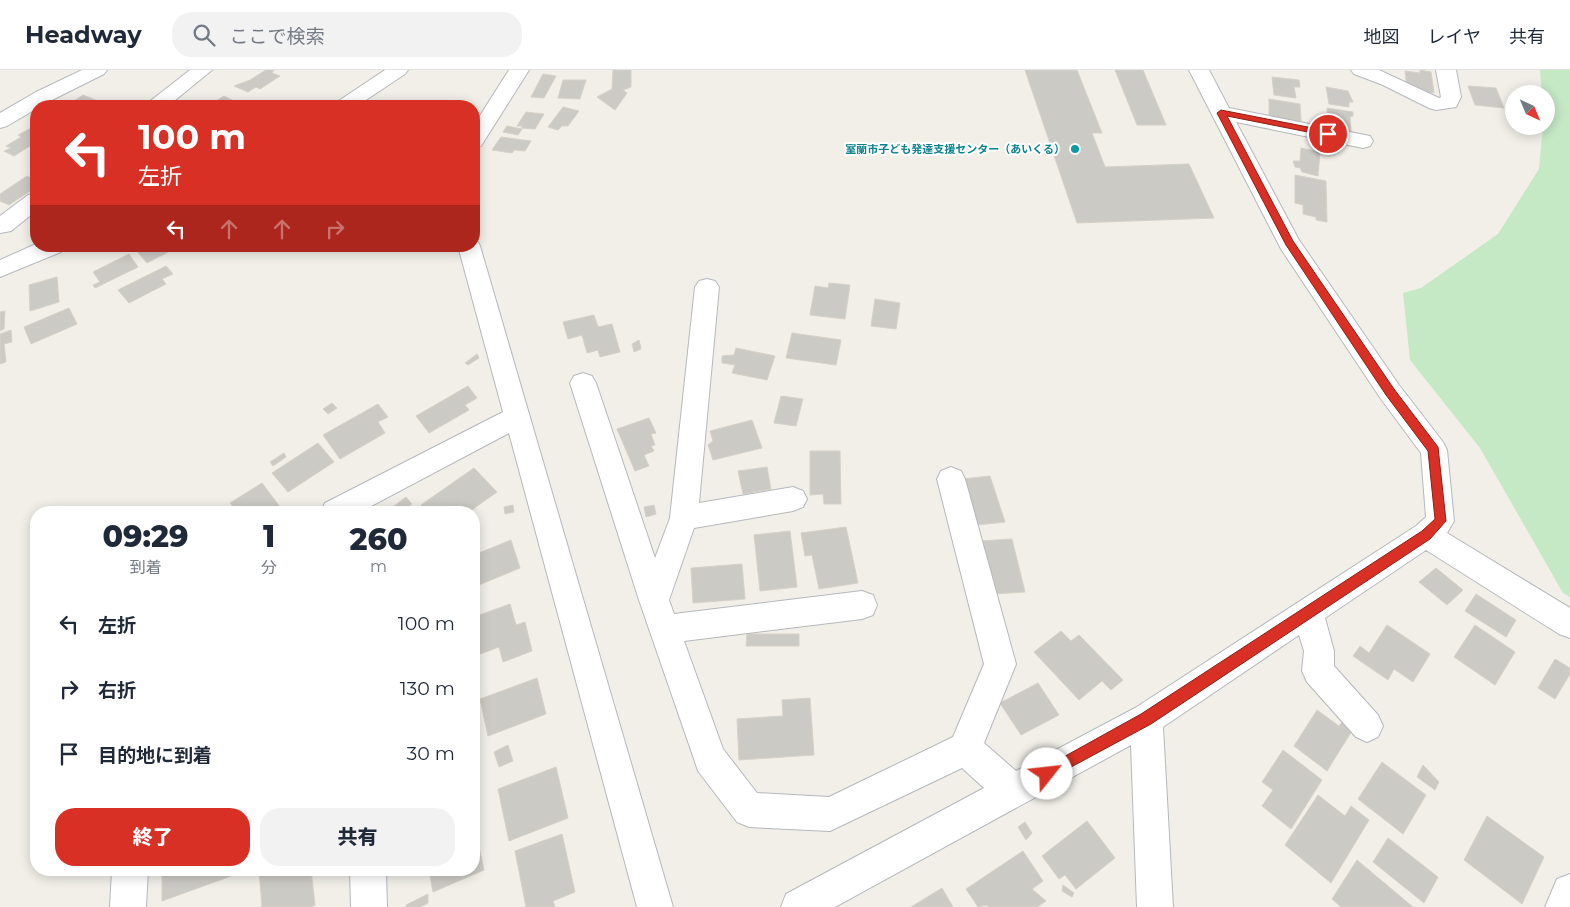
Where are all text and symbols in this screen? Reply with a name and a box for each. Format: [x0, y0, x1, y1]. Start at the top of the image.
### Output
search box [172, 12, 522, 57]
text: Headway [25, 20, 142, 49]
icon: search [190, 21, 218, 49]
text: ここで検索 [230, 25, 325, 48]
text: 地図 [1364, 26, 1400, 48]
text: レイヤ [1428, 26, 1481, 48]
text: 共有 [1509, 26, 1545, 48]
north arrow [1505, 85, 1555, 135]
map controls [1505, 85, 1555, 135]
pin [1307, 113, 1349, 155]
text: 100 m [138, 115, 246, 158]
icon: left [55, 120, 120, 185]
icon: arrive [1314, 120, 1342, 148]
place label: 室蘭市子ども発達支援センター（あいくる） [845, 142, 1065, 156]
marker: 室蘭市子ども発達支援センター（あいくる） [1069, 143, 1081, 155]
text: 左折 [138, 163, 182, 190]
icon: left [162, 215, 190, 243]
icon: ahead [215, 215, 243, 243]
icon: ahead [268, 215, 296, 243]
icon: right [321, 215, 349, 243]
text: 09:29 [103, 518, 188, 555]
text: 1 [263, 518, 275, 555]
text: 260 [349, 521, 407, 558]
text: m [370, 557, 387, 576]
text: 到着 [129, 558, 161, 577]
text: 分 [261, 558, 277, 577]
icon: left [55, 610, 83, 638]
text: 100 m [398, 612, 455, 635]
text: 左折 [98, 614, 136, 637]
icon: right [55, 675, 83, 703]
text: 130 m [400, 677, 455, 700]
text: 右折 [98, 679, 136, 702]
icon: arrive [55, 740, 83, 768]
text: 30 m [407, 742, 455, 765]
text: 目的地に到着 [98, 744, 212, 767]
position arrow [1020, 747, 1072, 799]
button: 終了 [55, 808, 250, 866]
button: 共有 [260, 808, 455, 866]

